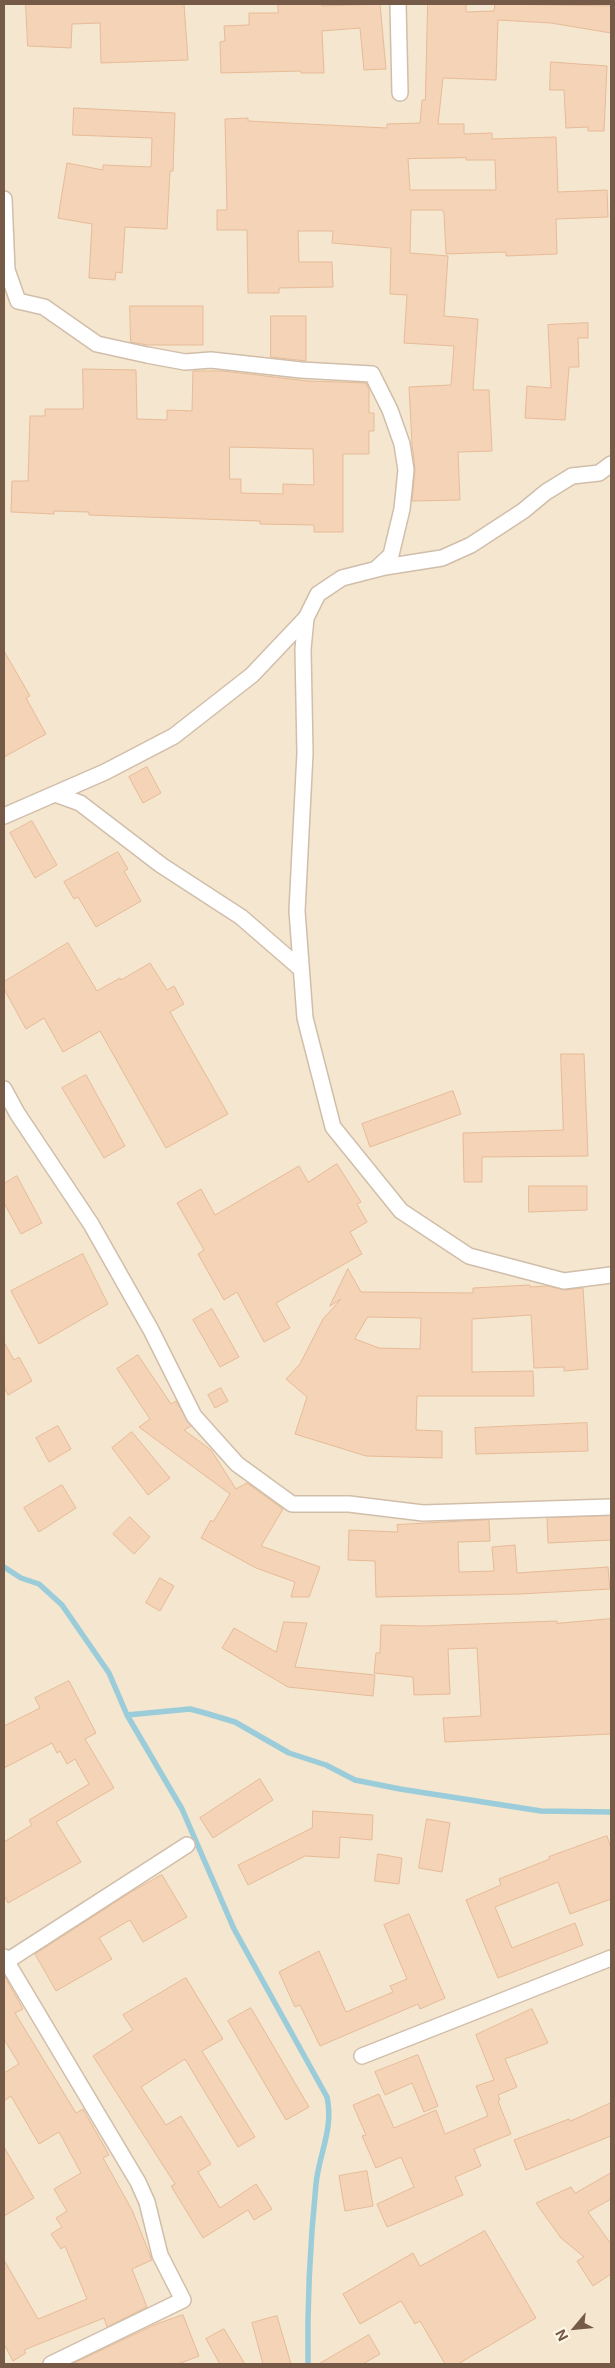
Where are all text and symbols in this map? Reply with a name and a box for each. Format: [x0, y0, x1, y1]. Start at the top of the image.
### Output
north arrow [550, 2303, 600, 2353]
text: N [551, 2327, 571, 2344]

